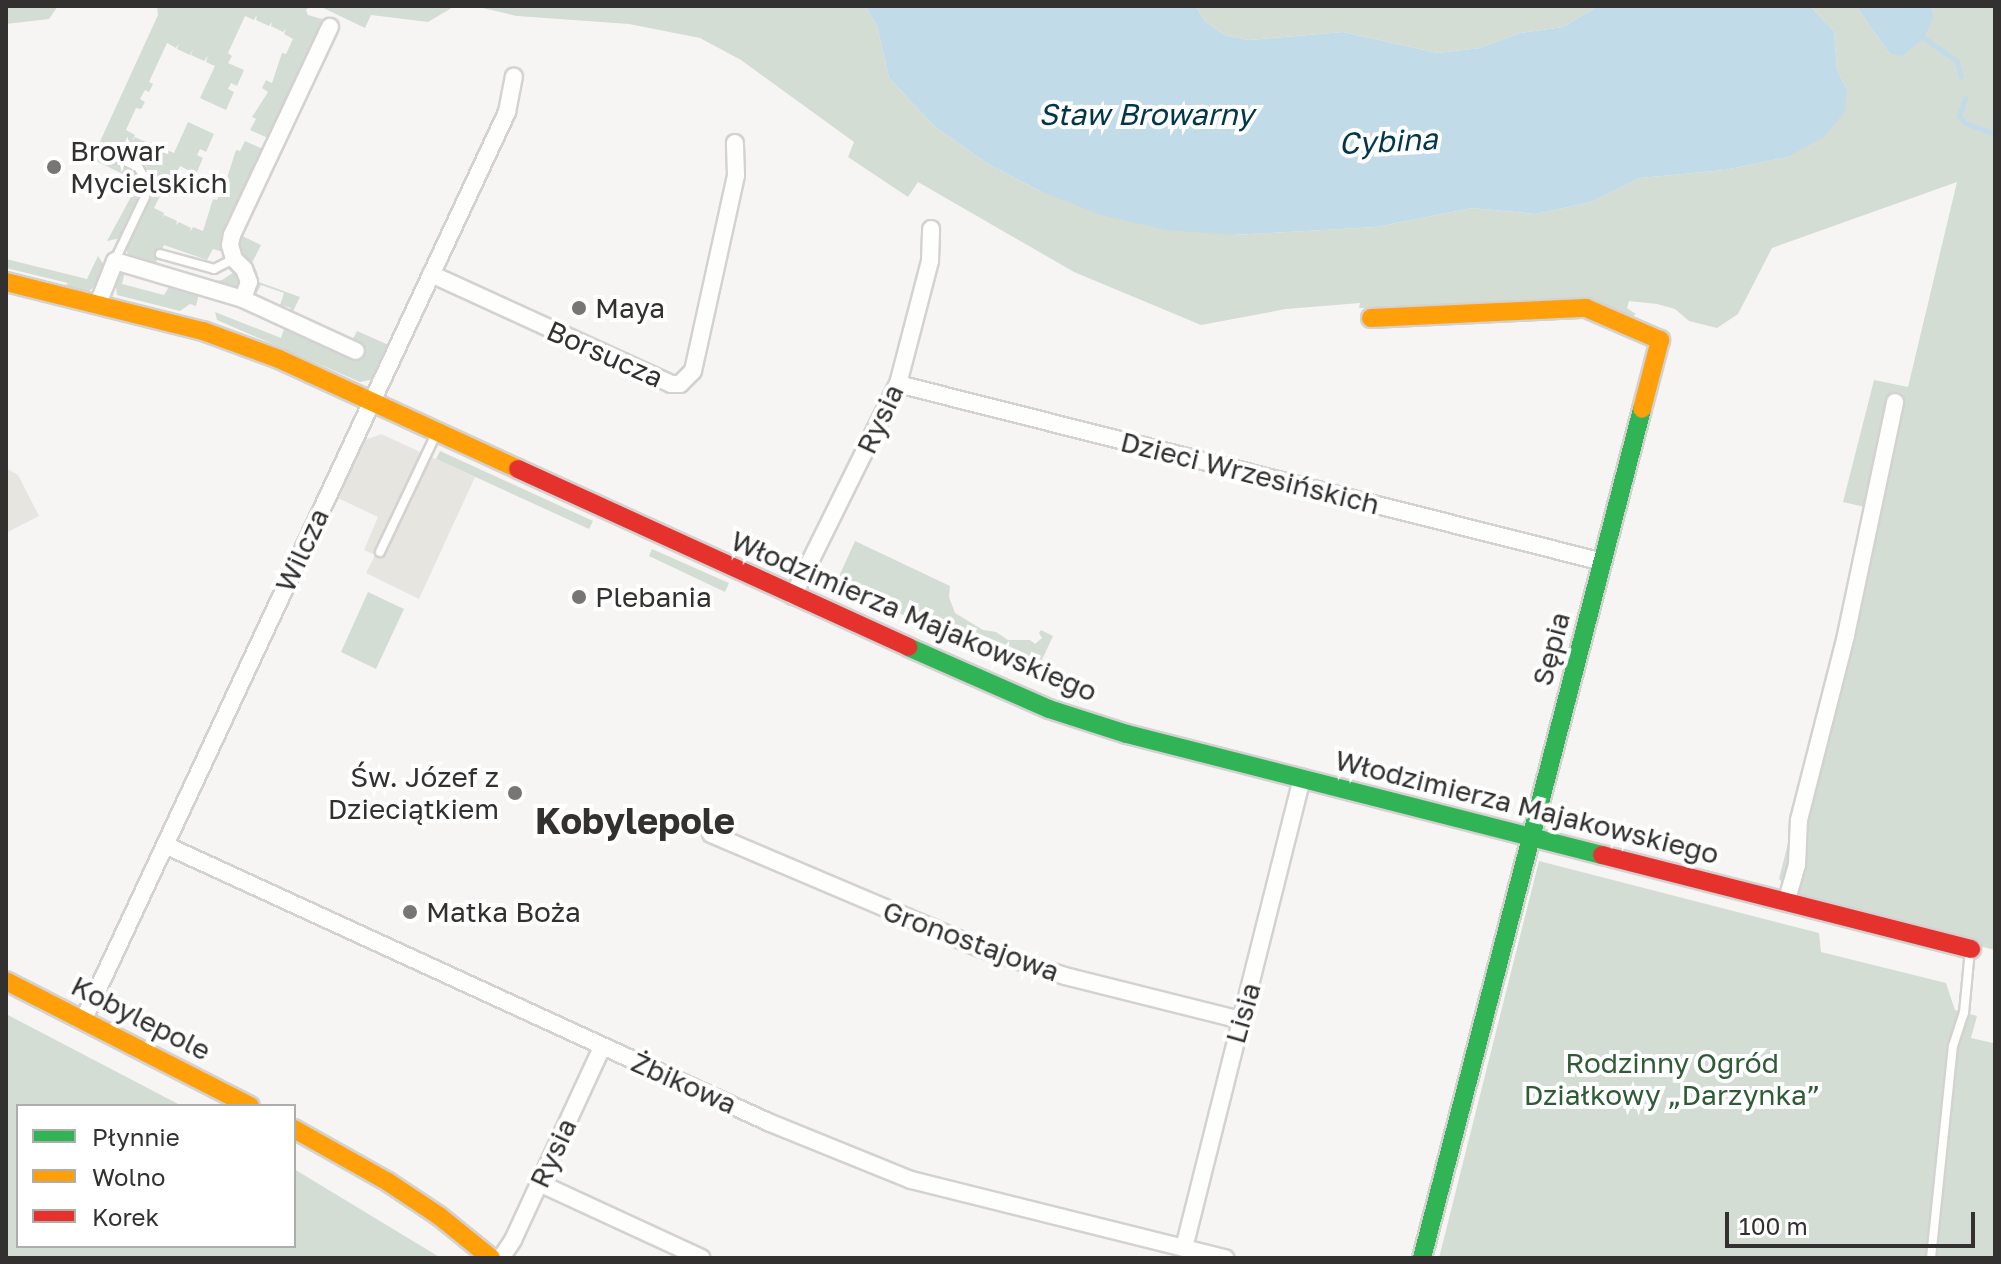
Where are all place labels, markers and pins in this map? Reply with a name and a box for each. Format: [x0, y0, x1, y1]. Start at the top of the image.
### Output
place label: Browar Mycielskich [70, 134, 228, 200]
marker: Browar Mycielskich [45, 158, 63, 176]
place label: Maya [595, 291, 665, 325]
marker: Maya [570, 299, 588, 317]
place label: Plebania [595, 580, 712, 614]
marker: Plebania [570, 588, 588, 606]
place label: Św. Józef z Dzieciątkiem [328, 760, 499, 826]
marker: Św. Józef z Dzieciątkiem [506, 784, 524, 802]
place label: Matka Boża [426, 895, 581, 929]
marker: Matka Boża [401, 903, 419, 921]

